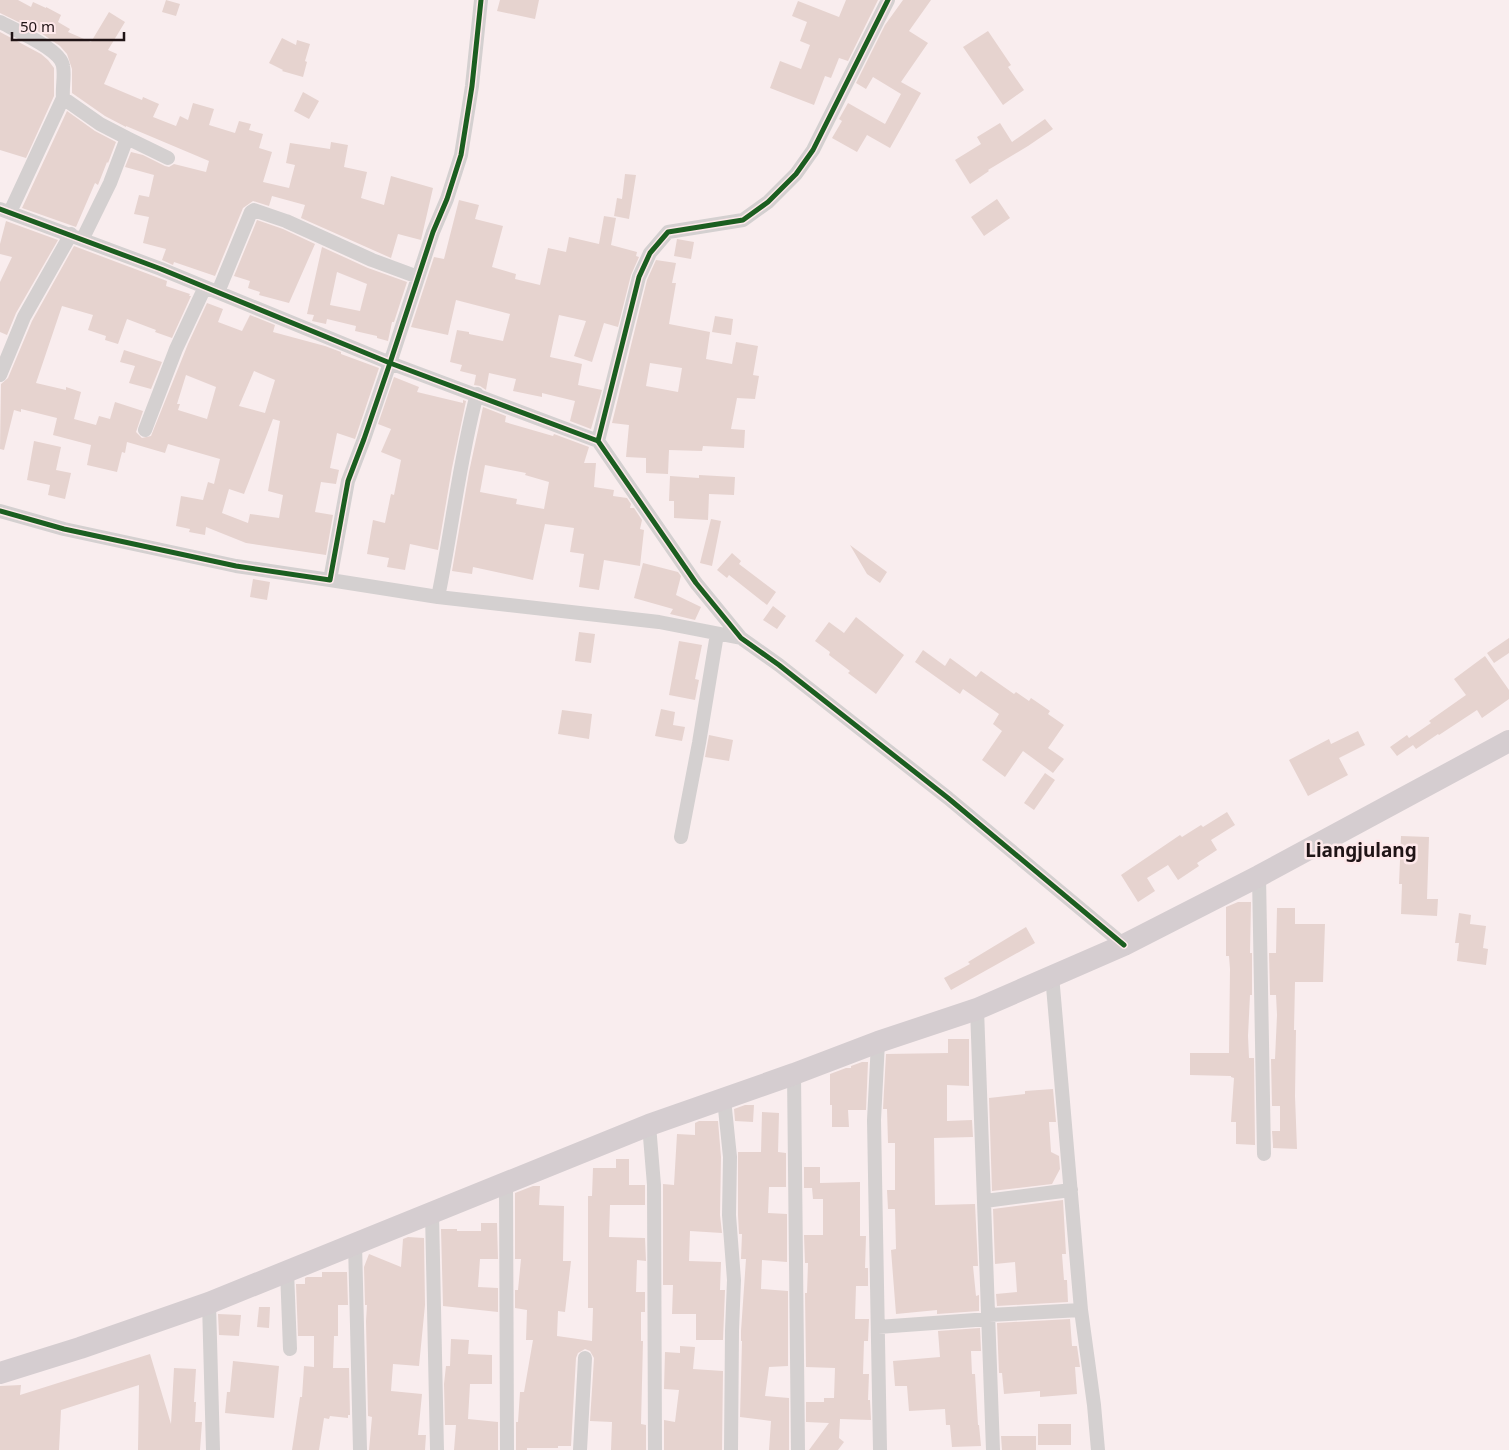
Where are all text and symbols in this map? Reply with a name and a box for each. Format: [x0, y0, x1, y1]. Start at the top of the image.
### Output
scale bar [12, 10, 125, 42]
text: 50 m [20, 16, 55, 36]
district label: Liangjulang [1305, 837, 1417, 863]

